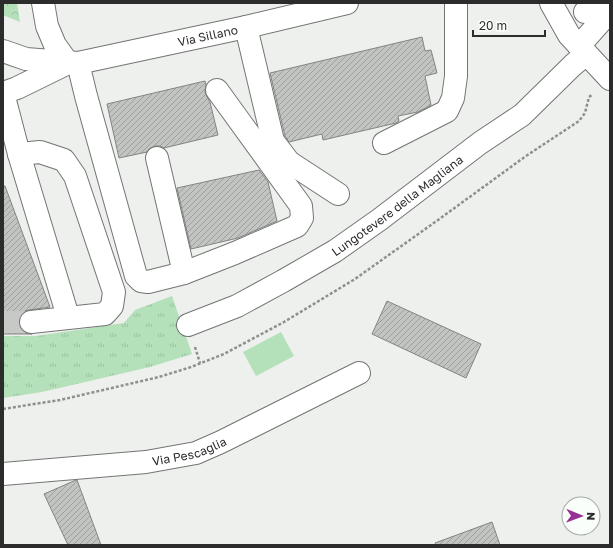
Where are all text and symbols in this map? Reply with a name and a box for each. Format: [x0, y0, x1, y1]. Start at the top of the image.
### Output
scale bar [473, 12, 545, 38]
text: 20 m [479, 18, 507, 33]
street label: Via Sillano [176, 22, 239, 49]
street label: Lungotevere della Magliana [328, 152, 466, 259]
street label: Via Pescaglia [151, 433, 229, 468]
north arrow [561, 496, 601, 536]
text: N [585, 512, 598, 520]

